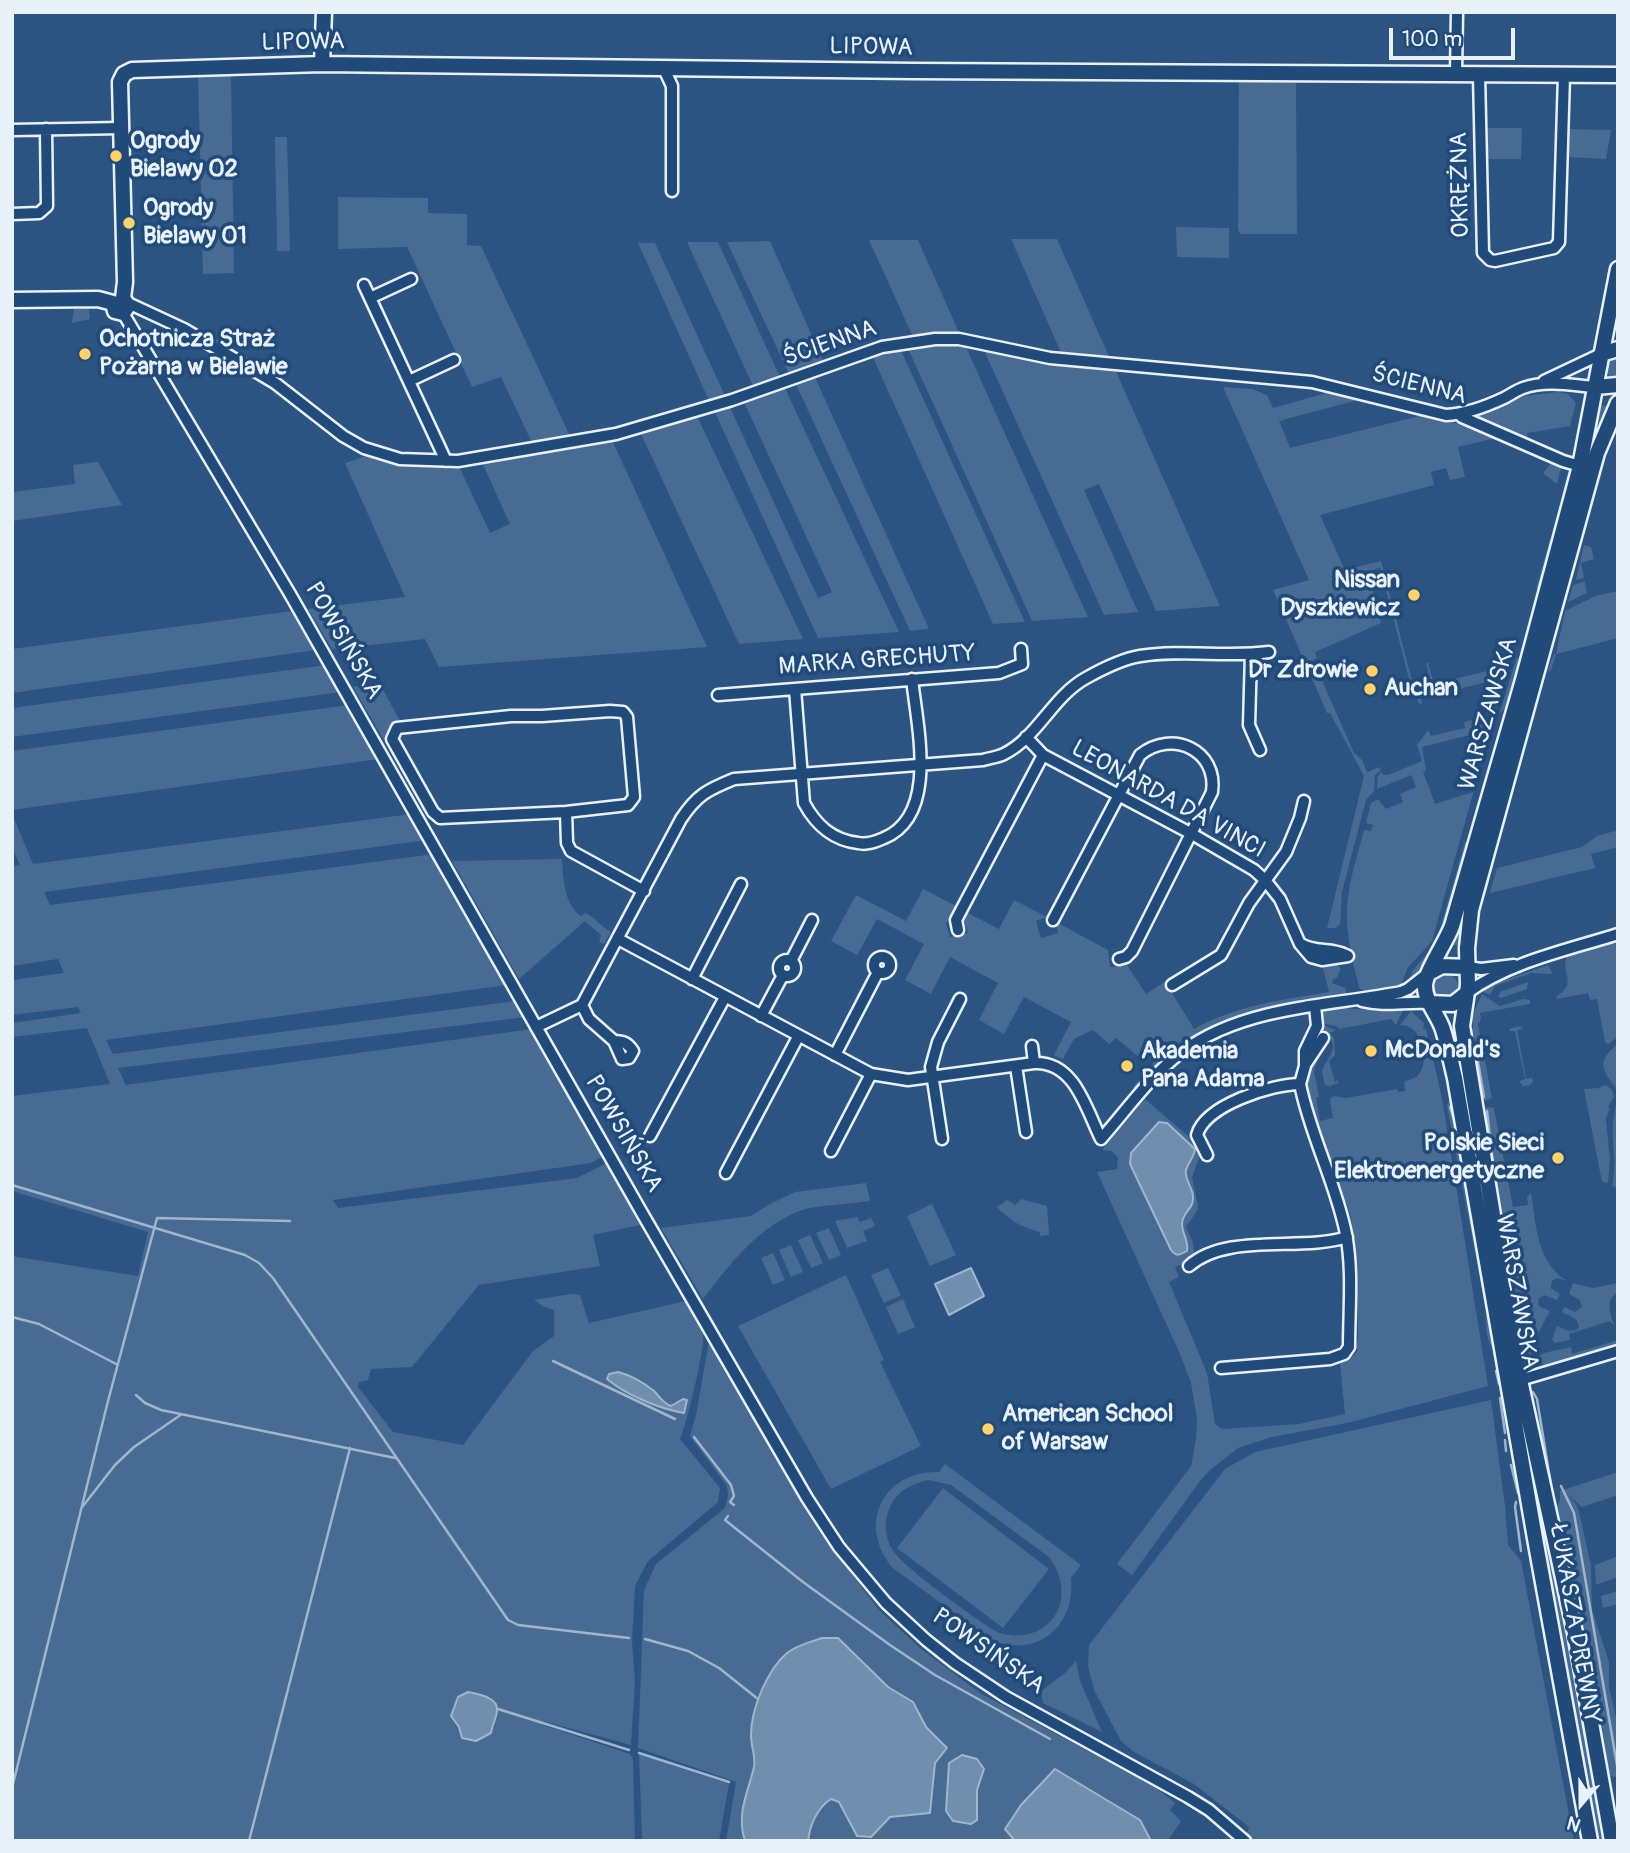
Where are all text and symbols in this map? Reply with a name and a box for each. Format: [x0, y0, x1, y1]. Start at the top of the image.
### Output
scale bar [1392, 14, 1518, 58]
text: 100 m [1402, 26, 1462, 53]
street label: LIPOWA [261, 28, 345, 58]
street label: LIPOWA [829, 33, 913, 63]
place label: Ogrody Bielawy 02 [130, 128, 238, 184]
street label: OKRĘŻNA [1446, 132, 1476, 238]
marker: Ogrody Bielawy 02 [108, 148, 124, 164]
place label: Ogrody Bielawy 01 [143, 195, 247, 251]
marker: Ogrody Bielawy 01 [121, 215, 137, 231]
street label: ŚCIENNA [780, 315, 880, 373]
place label: Ochotnicza Straż Pożarna w Bielawie [99, 326, 288, 382]
marker: Ochotnicza Straż Pożarna w Bielawie [77, 346, 93, 362]
street label: ŚCIENNA [1369, 360, 1469, 412]
place label: Nissan Dyszkiewicz [1280, 567, 1400, 623]
street label: POWSIŃSKA [298, 577, 388, 705]
marker: Nissan Dyszkiewicz [1406, 587, 1422, 603]
street label: WARSZAWSKA [1453, 634, 1525, 794]
street label: MARKA GRECHUTY [778, 640, 976, 682]
place label: Dr Zdrowie [1248, 657, 1358, 685]
marker: Dr Zdrowie [1364, 663, 1380, 679]
place label: Auchan [1384, 675, 1458, 703]
marker: Auchan [1362, 681, 1378, 697]
street label: LEONARDA DA VINCI [1066, 735, 1270, 865]
place label: McDonald's [1385, 1037, 1500, 1065]
place label: Akademia Pana Adama [1141, 1038, 1265, 1094]
marker: McDonald's [1363, 1043, 1379, 1059]
marker: Akademia Pana Adama [1119, 1058, 1135, 1074]
street label: POWSIŃSKA [578, 1070, 668, 1198]
place label: Polskie Sieci Elektroenergetyczne [1334, 1130, 1544, 1186]
marker: Polskie Sieci Elektroenergetyczne [1550, 1150, 1566, 1166]
street label: WARSZAWSKA [1488, 1212, 1544, 1372]
place label: American School of Warsaw [1002, 1401, 1173, 1457]
marker: American School of Warsaw [980, 1421, 996, 1437]
street label: ŁUKASZA DREWNY [1542, 1522, 1606, 1726]
street label: POWSIŃSKA [926, 1603, 1050, 1701]
north arrow [1546, 1769, 1616, 1839]
text: N [1564, 1810, 1584, 1837]

